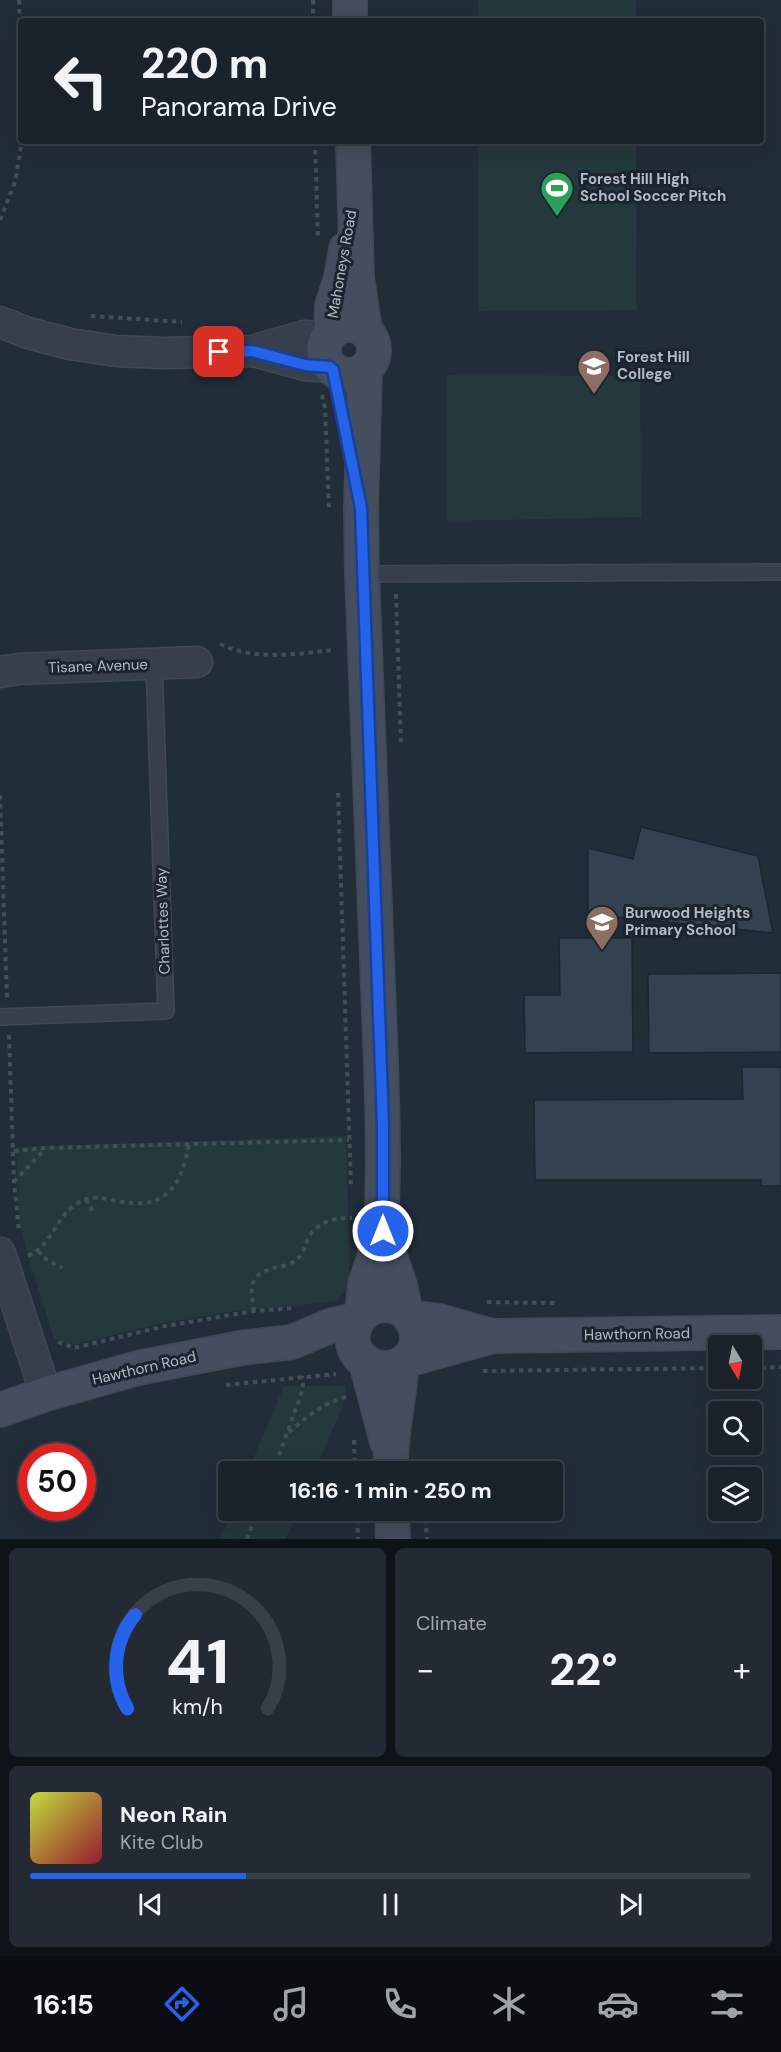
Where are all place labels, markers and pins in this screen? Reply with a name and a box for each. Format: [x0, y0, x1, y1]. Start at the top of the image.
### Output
place label: Forest Hill High School Soccer Pitch [580, 169, 726, 206]
sports icon: Forest Hill High School Soccer Pitch [539, 170, 575, 217]
pin [193, 326, 244, 377]
place label: Forest Hill College [617, 347, 690, 384]
school or university icon: Forest Hill College [576, 348, 612, 395]
place label: Burwood Heights Primary School [625, 903, 750, 940]
school or university icon: Burwood Heights Primary School [584, 904, 620, 951]

